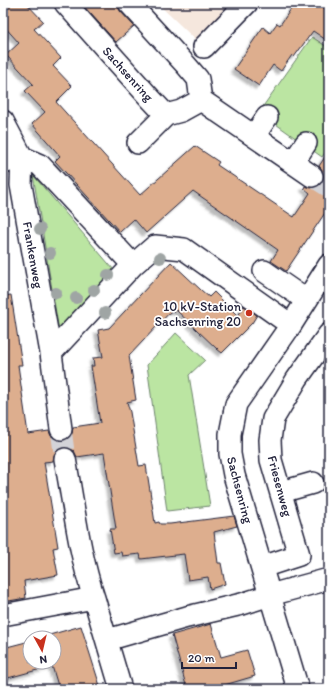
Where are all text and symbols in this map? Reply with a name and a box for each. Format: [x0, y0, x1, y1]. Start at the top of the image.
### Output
street label: Sachsenring [100, 44, 157, 105]
street label: Frankenweg [20, 220, 46, 290]
place label: 10 kV-Station Sachsenring 20 [155, 299, 242, 329]
marker: 10 kV-Station Sachsenring 20 [244, 308, 254, 318]
street label: Friesenweg [265, 454, 295, 518]
street label: Sachsenring [224, 455, 256, 525]
north arrow [22, 630, 62, 670]
scale bar [182, 644, 236, 670]
text: 20 m [188, 651, 215, 665]
text: N [39, 652, 48, 666]

